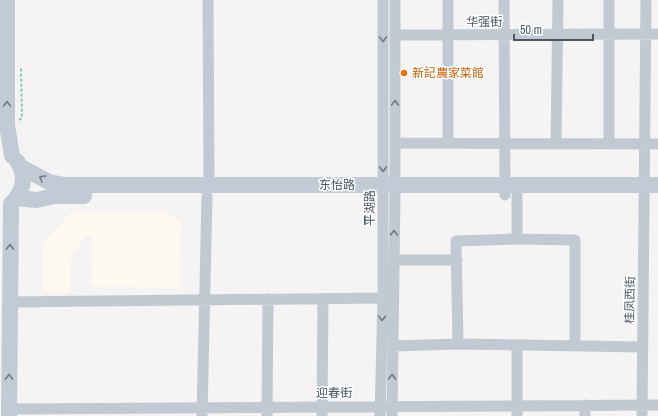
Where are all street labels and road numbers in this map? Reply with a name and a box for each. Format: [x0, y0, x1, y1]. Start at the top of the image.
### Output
street label: 华强街 [466, 14, 502, 30]
street label: 东怡路 [319, 177, 355, 193]
street label: 平湖路 [362, 190, 378, 226]
street label: 桂凤西街 [622, 276, 638, 324]
street label: 迎春街 [316, 385, 352, 401]

